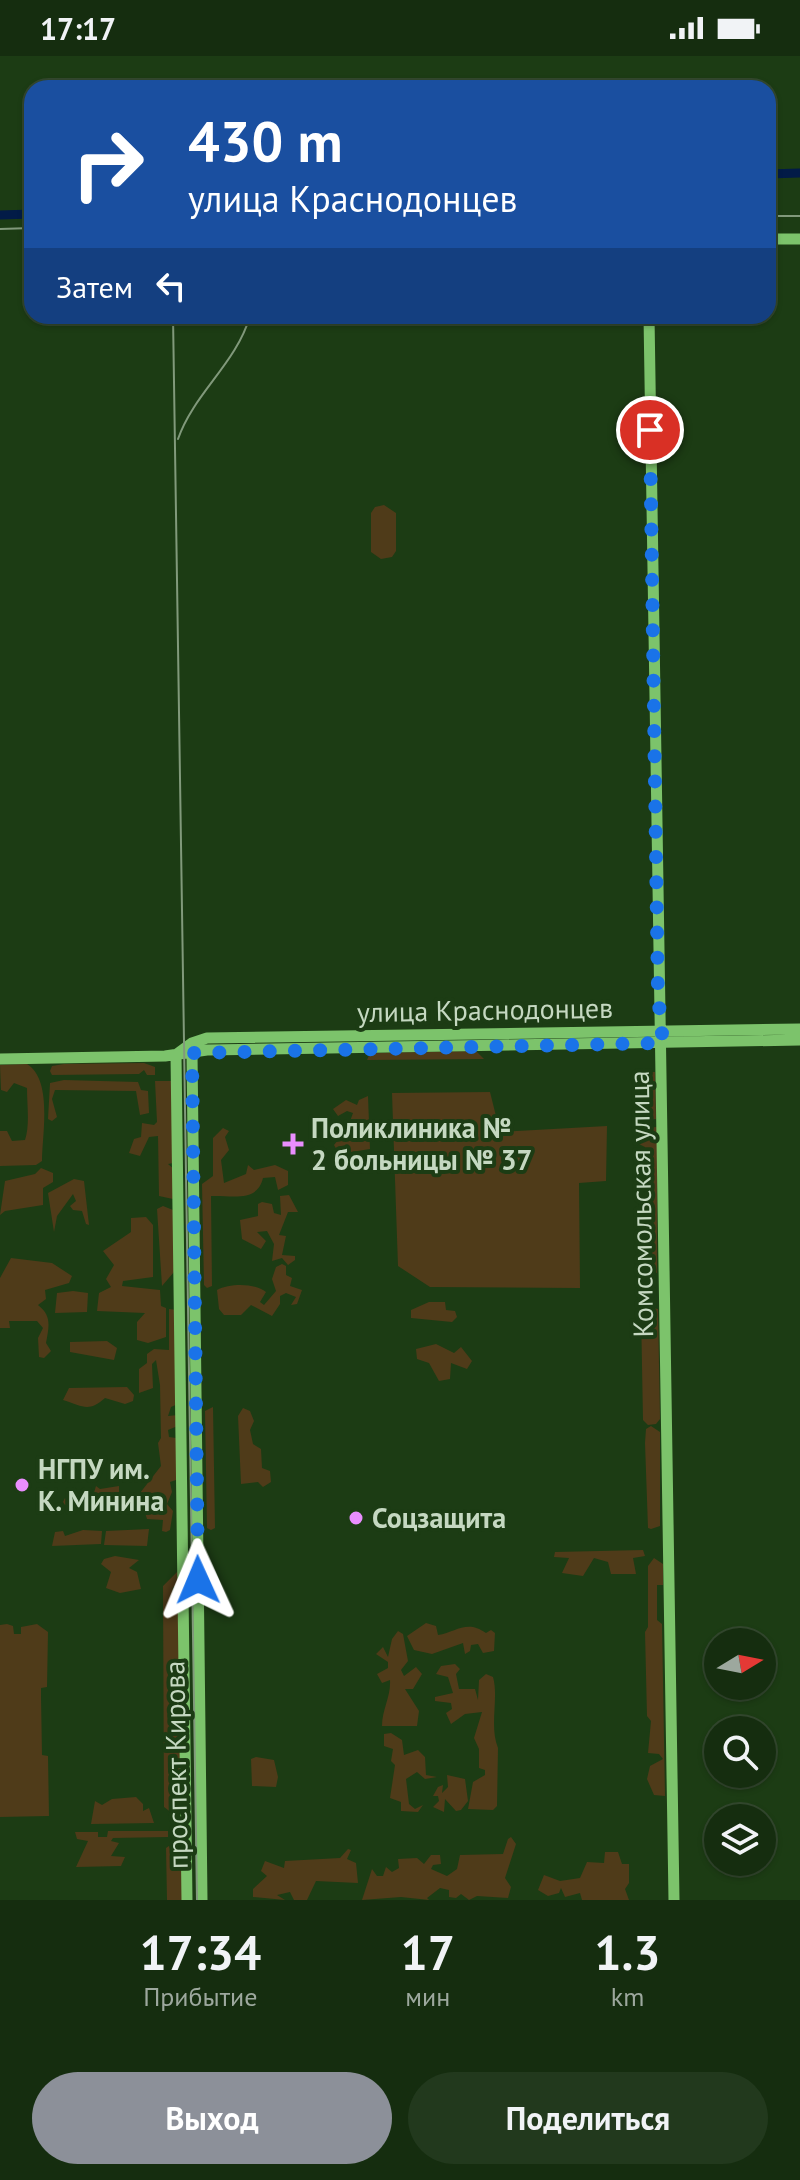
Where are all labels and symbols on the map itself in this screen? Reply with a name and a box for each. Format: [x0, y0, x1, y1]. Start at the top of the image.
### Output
pin [616, 396, 684, 464]
street label: улица Краснодонцев [357, 989, 613, 1030]
street label: Комсомольская улица [620, 1070, 661, 1338]
place label: Поликлиника № 2 больницы № 37 [311, 1109, 532, 1178]
marker: Поликлиника № 2 больницы № 37 [282, 1133, 304, 1155]
place label: НГПУ им. К. Минина [38, 1450, 164, 1519]
marker: НГПУ им. К. Минина [13, 1476, 31, 1494]
place label: Соцзащита [372, 1499, 506, 1536]
marker: Соцзащита [347, 1509, 365, 1527]
position arrow [156, 1538, 240, 1622]
north arrow [704, 1628, 776, 1700]
street label: проспект Кирова [155, 1660, 196, 1870]

